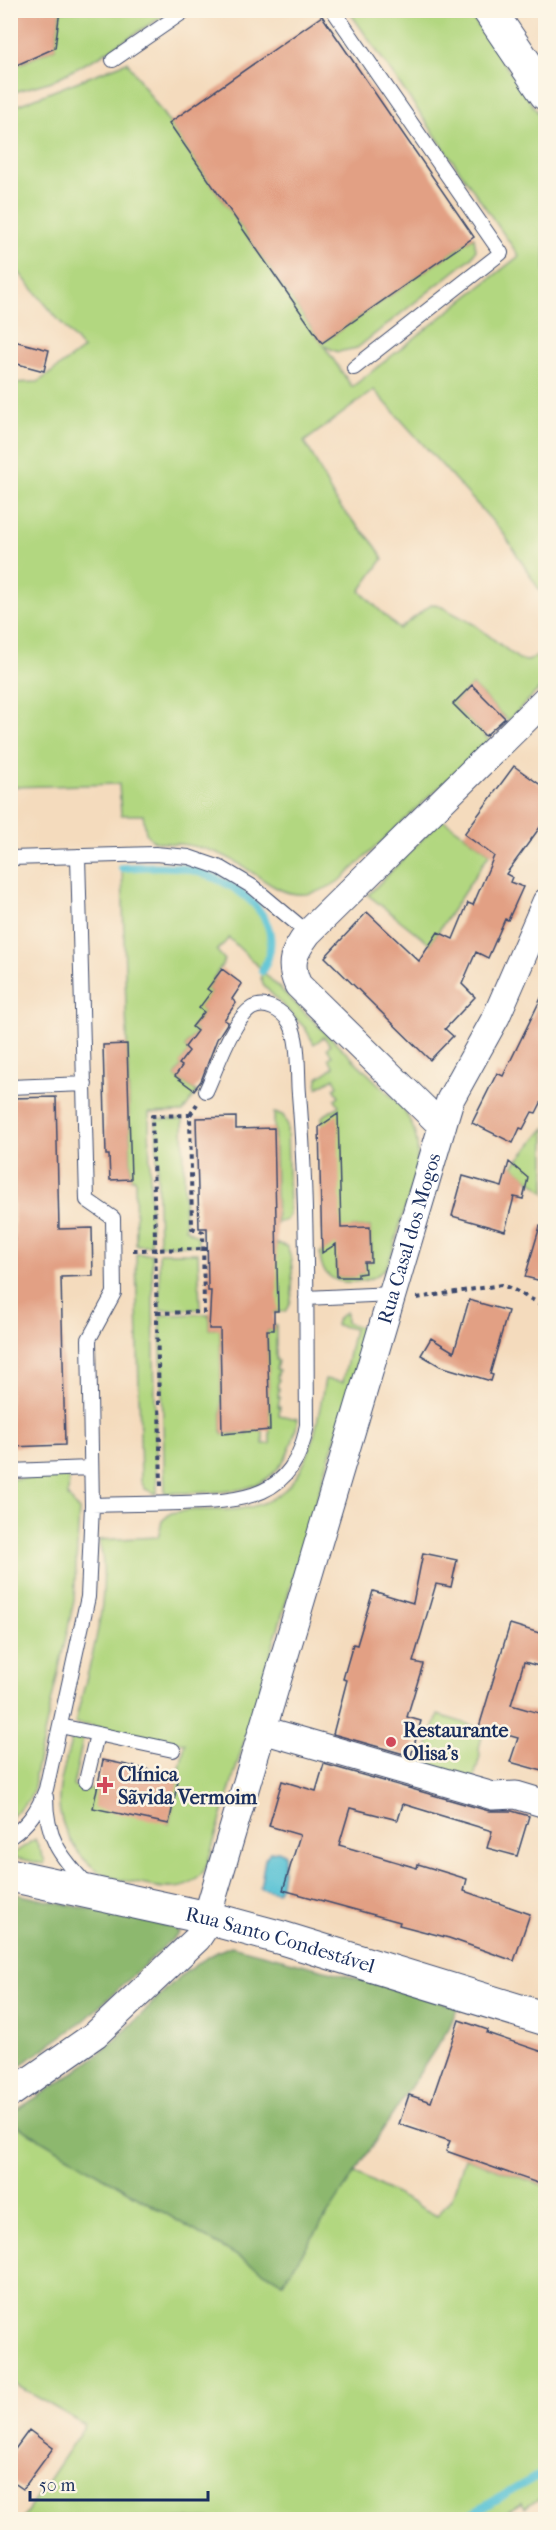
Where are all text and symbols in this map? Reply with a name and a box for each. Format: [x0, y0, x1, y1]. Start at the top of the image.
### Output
street label: Rua Casal dos Mogos [373, 1150, 445, 1327]
place label: Restaurante Olisa's [403, 1719, 509, 1765]
marker: Restaurante Olisa's [384, 1735, 398, 1749]
place label: Clínica Sãvida Vermoim [118, 1763, 258, 1809]
marker: Clínica Sãvida Vermoim [96, 1776, 114, 1794]
street label: Rua Santo Condestável [183, 1902, 378, 1977]
scale bar [30, 2464, 208, 2502]
text: 50 m [39, 2475, 76, 2496]

